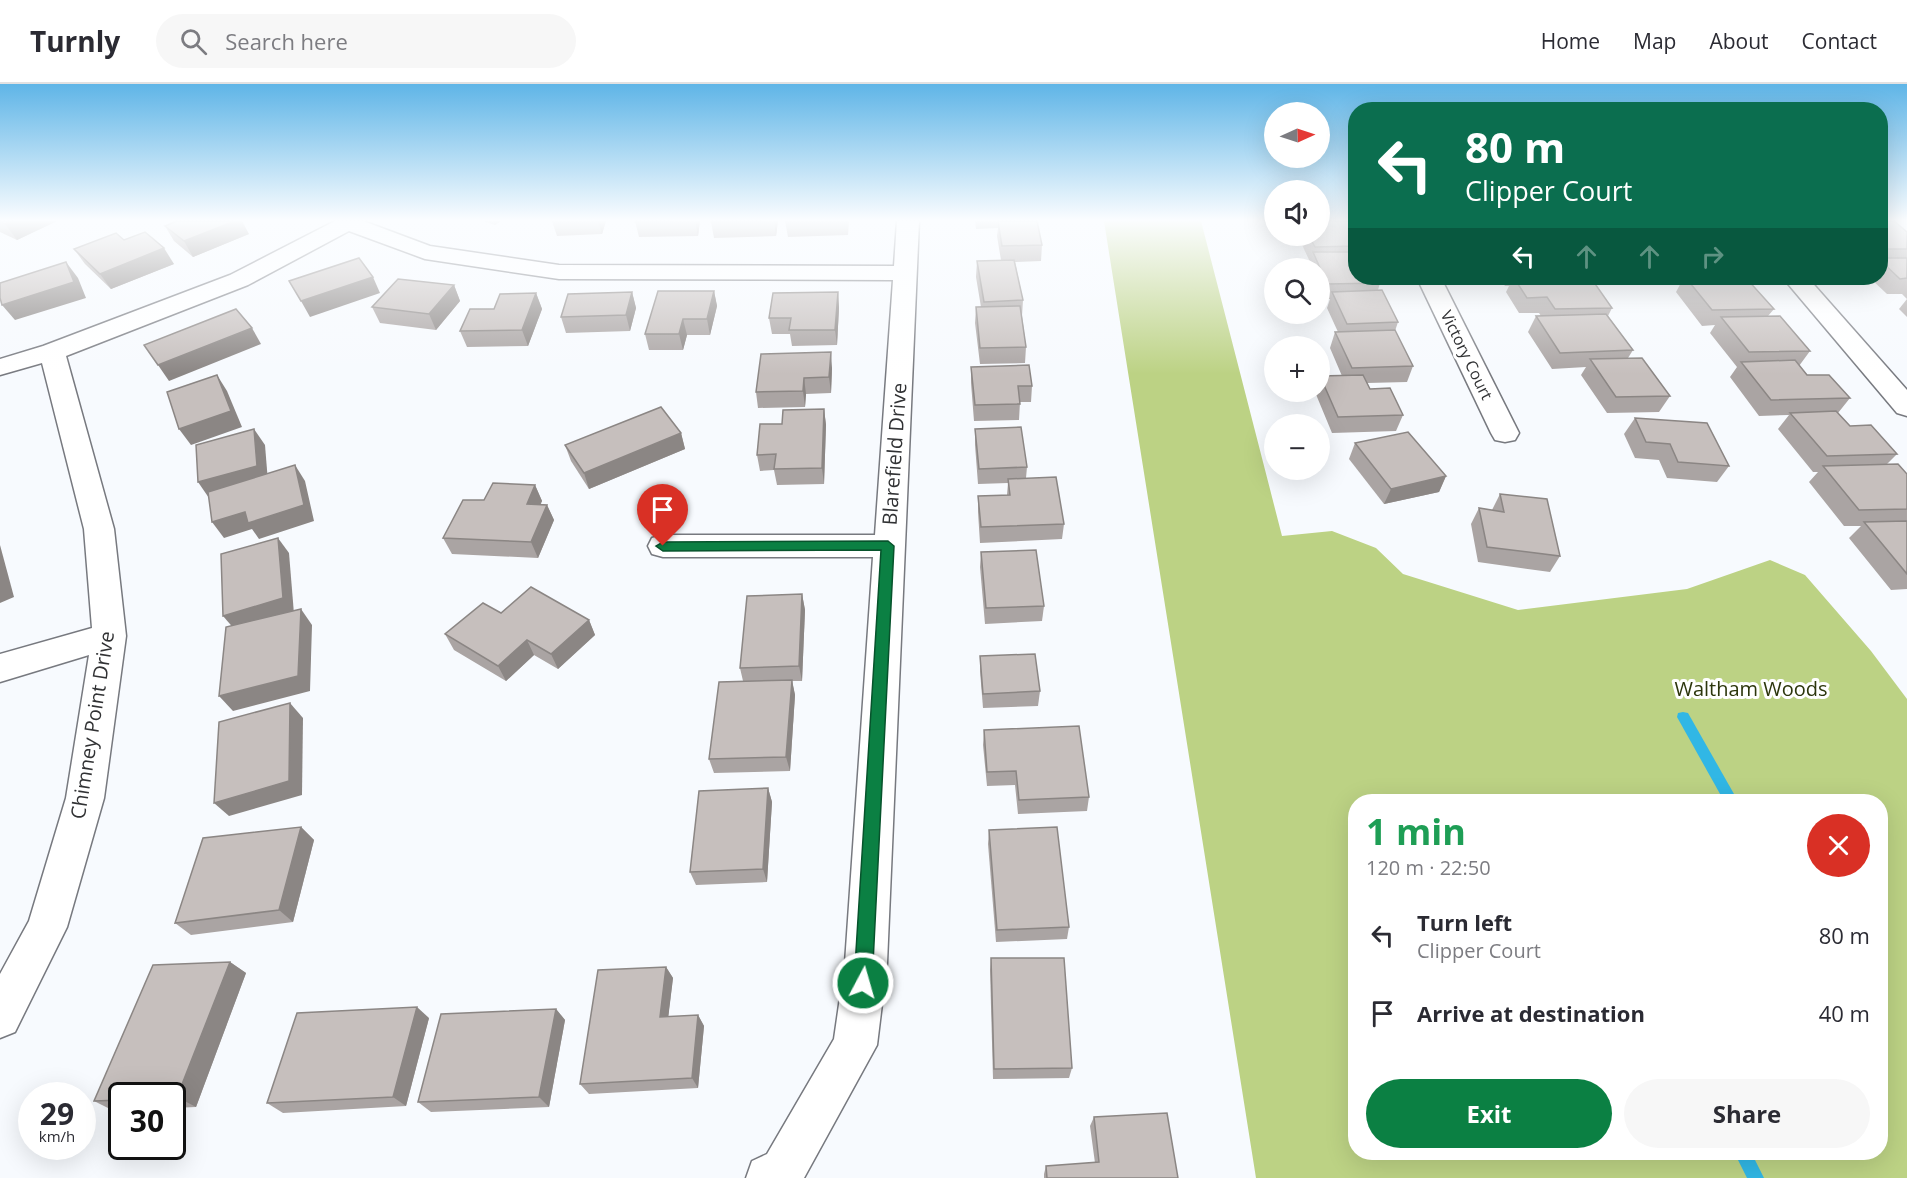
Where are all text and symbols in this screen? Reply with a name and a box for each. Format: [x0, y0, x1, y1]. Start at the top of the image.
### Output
search box [156, 14, 576, 68]
text: Turnly [30, 22, 120, 60]
icon: search [177, 25, 210, 58]
text: Search here [225, 26, 348, 56]
text: Home [1541, 27, 1600, 55]
text: Map [1633, 27, 1676, 55]
text: About [1709, 27, 1769, 55]
text: Contact [1802, 27, 1877, 55]
north arrow [1264, 102, 1330, 168]
map controls [1264, 102, 1330, 480]
text: 80 m [1465, 118, 1565, 175]
icon: left [1366, 126, 1444, 204]
text: Clipper Court [1465, 172, 1632, 209]
button: sound [1264, 180, 1330, 246]
icon: left [1507, 240, 1540, 273]
icon: ahead [1570, 240, 1603, 273]
icon: ahead [1633, 240, 1666, 273]
icon: right [1696, 240, 1729, 273]
button: search [1264, 258, 1330, 324]
street label: Victory Court [1436, 307, 1498, 404]
button: + [1264, 336, 1330, 402]
street label: Blarefield Drive [876, 382, 912, 526]
button: − [1264, 414, 1330, 480]
pin [637, 484, 688, 546]
icon: arrive [646, 493, 679, 526]
street label: Chimney Point Drive [64, 629, 120, 821]
park label: Waltham Woods [1674, 675, 1828, 702]
text: 1 min [1366, 807, 1466, 856]
button: close [1807, 814, 1870, 877]
text: 120 m · 22:50 [1366, 854, 1491, 881]
text: Turn left [1417, 907, 1512, 937]
icon: left [1366, 919, 1399, 952]
text: 80 m [1819, 920, 1870, 950]
text: Clipper Court [1417, 937, 1541, 964]
position arrow [831, 951, 895, 1015]
icon: arrive [1366, 997, 1399, 1030]
text: Arrive at destination [1417, 998, 1645, 1028]
text: 40 m [1819, 998, 1870, 1028]
button: Exit [1366, 1079, 1612, 1148]
button: Share [1624, 1079, 1870, 1148]
speed limit sign: 30 [108, 1082, 186, 1160]
text: 29 [40, 1093, 74, 1134]
text: km/h [39, 1126, 75, 1146]

